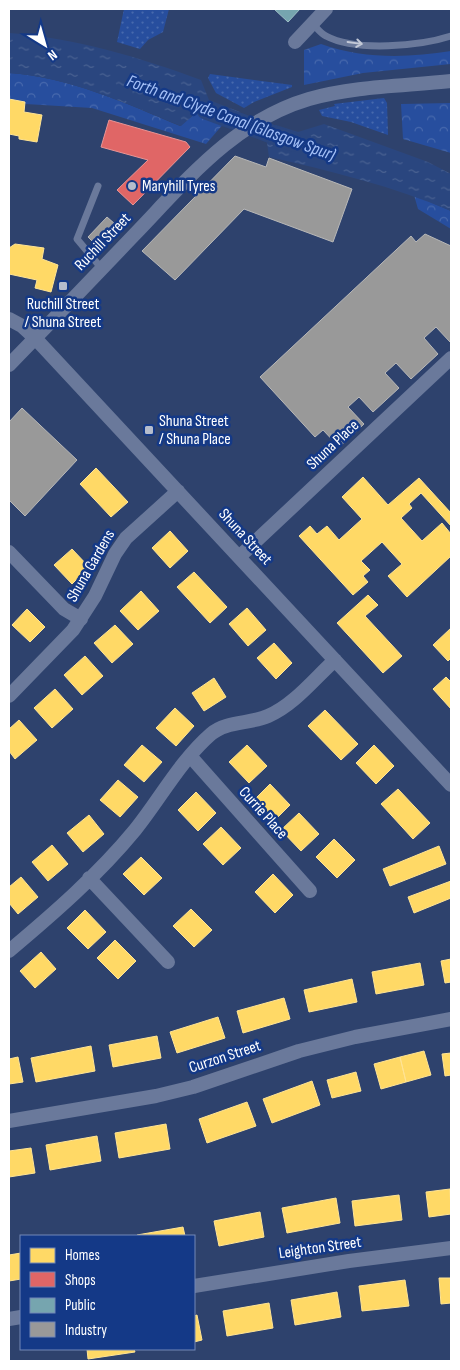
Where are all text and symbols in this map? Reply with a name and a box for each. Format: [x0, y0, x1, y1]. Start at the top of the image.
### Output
north arrow [20, 20, 70, 70]
one-way arrow [346, 38, 362, 48]
text: N [44, 46, 61, 64]
water label: Forth and Clyde Canal (Glasgow Spur) [124, 70, 338, 166]
place label: Maryhill Tyres [142, 177, 216, 196]
marker: Maryhill Tyres [126, 180, 138, 192]
street label: Ruchill Street [71, 209, 135, 275]
marker: Ruchill Street / Shuna Street [57, 280, 69, 292]
place label: Ruchill Street / Shuna Street [25, 295, 102, 332]
place label: Shuna Street / Shuna Place [159, 412, 231, 449]
street label: Shuna Place [303, 416, 363, 474]
marker: Shuna Street / Shuna Place [143, 424, 155, 436]
street label: Shuna Street [214, 505, 276, 569]
street label: Shuna Gardens [63, 526, 119, 605]
street label: Currie Place [234, 783, 292, 843]
street label: Curzon Street [187, 1036, 263, 1078]
street label: Leighton Street [278, 1233, 363, 1263]
legend [20, 1235, 195, 1350]
text: Homes [65, 1246, 100, 1265]
text: Shops [65, 1271, 96, 1290]
text: Public [65, 1296, 96, 1315]
text: Industry [65, 1321, 107, 1340]

